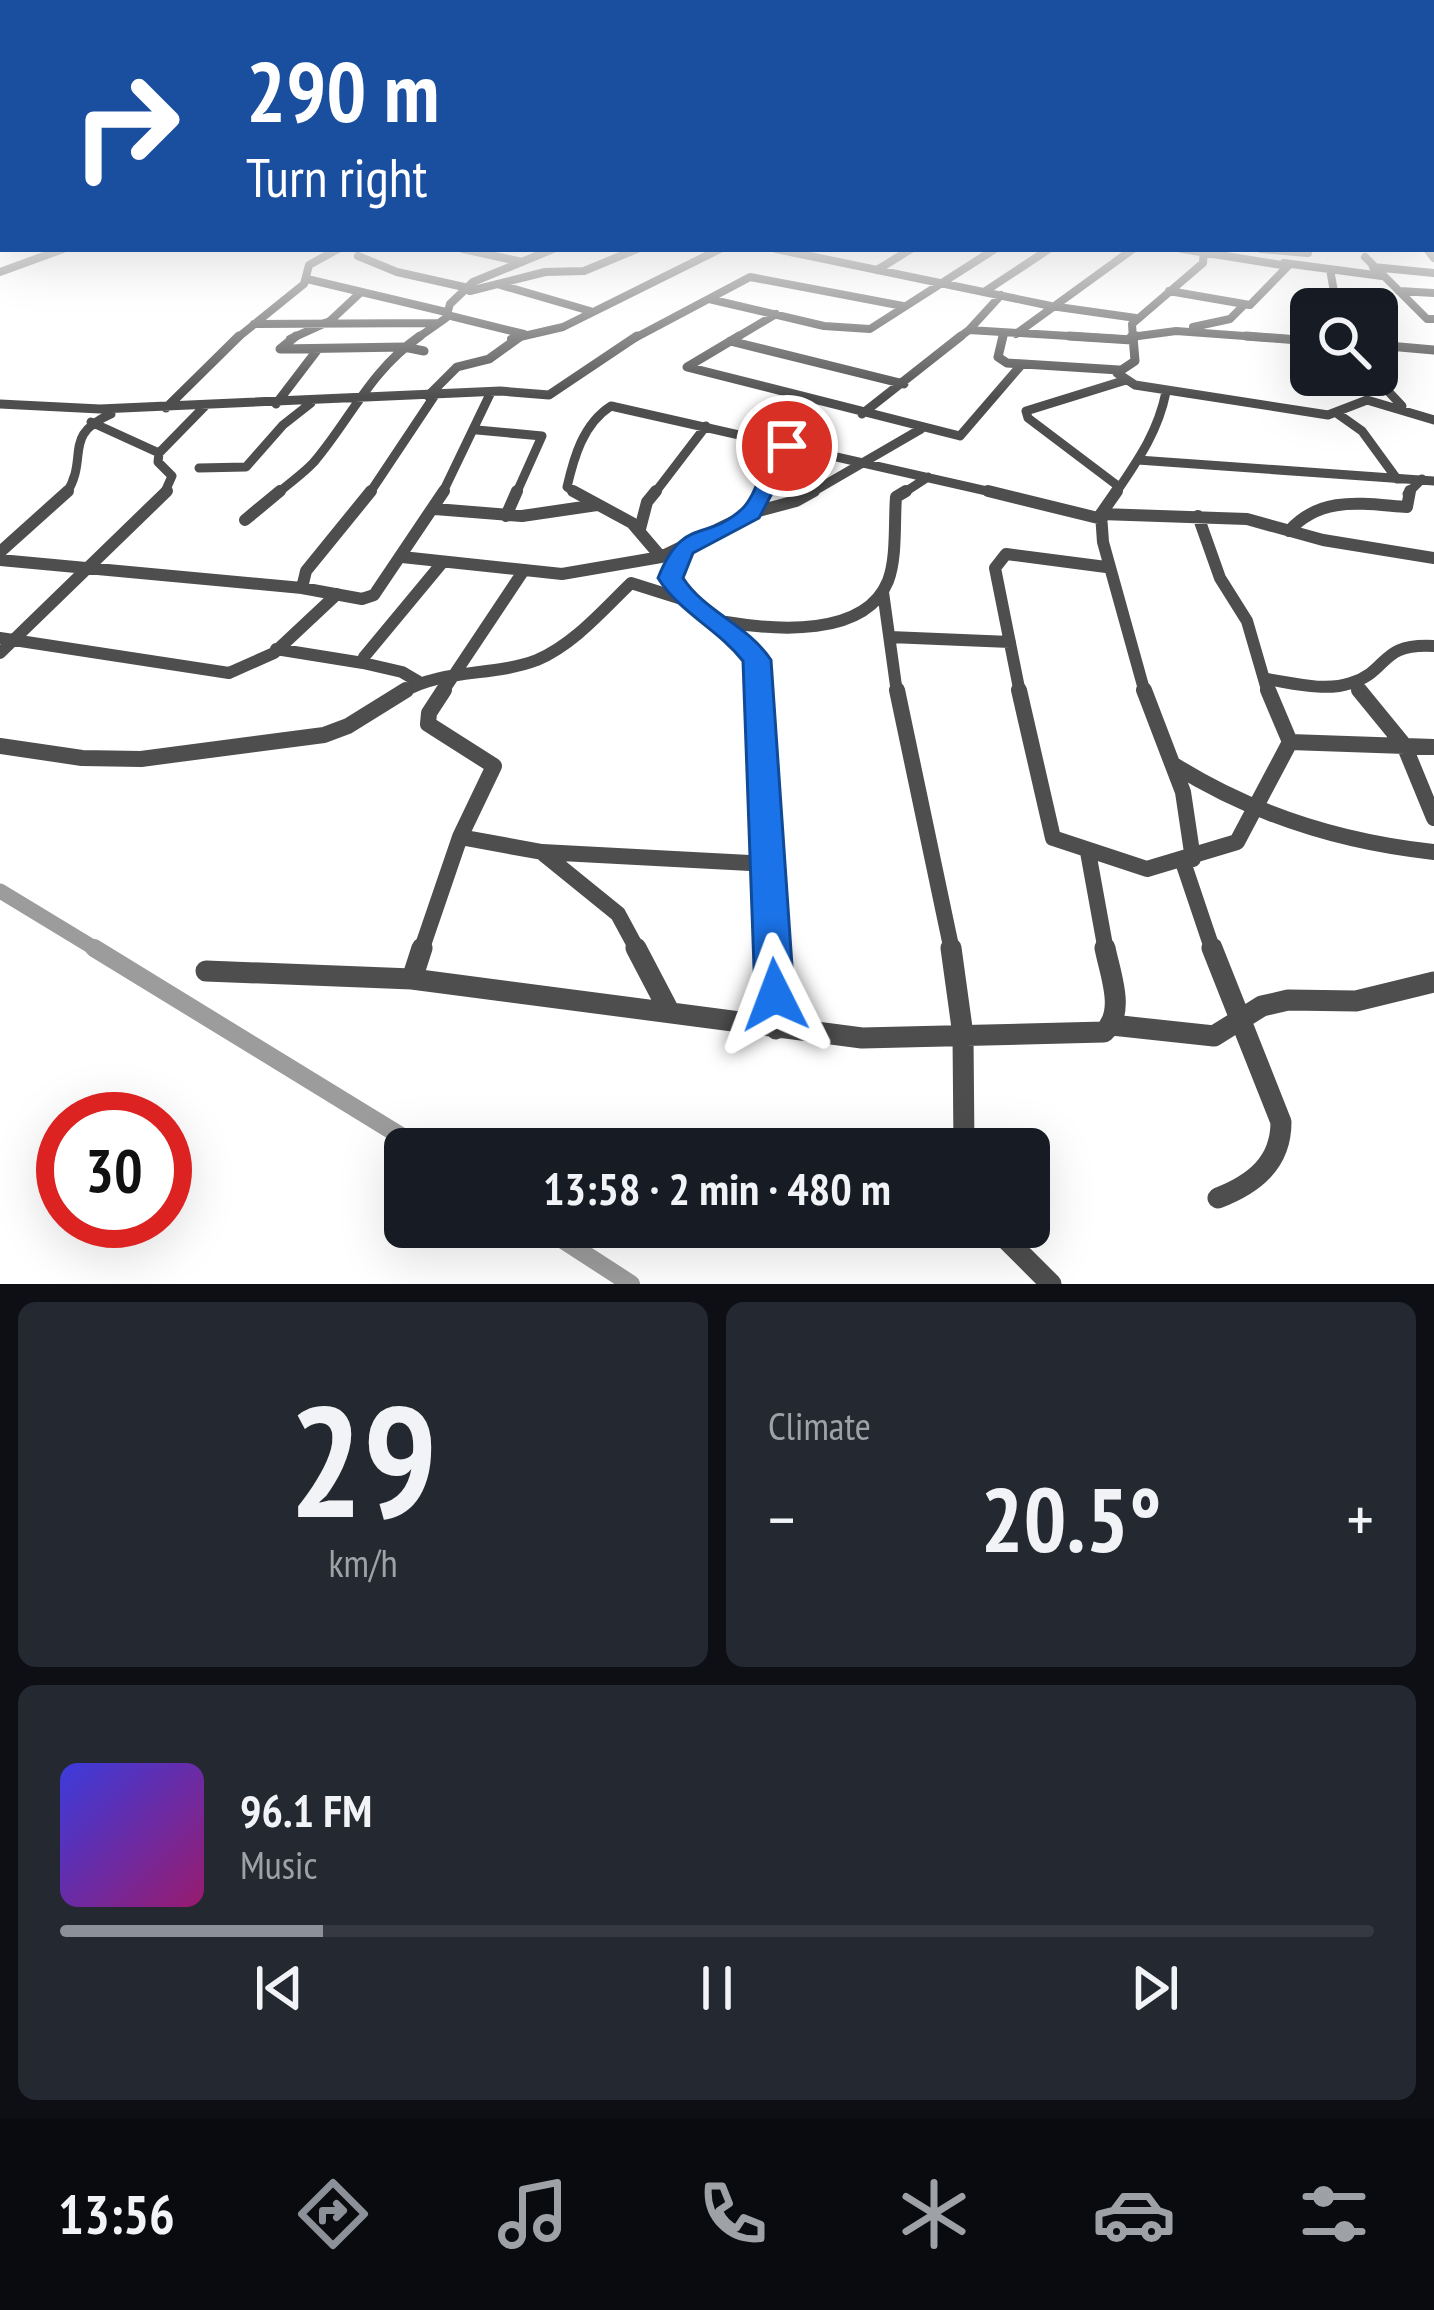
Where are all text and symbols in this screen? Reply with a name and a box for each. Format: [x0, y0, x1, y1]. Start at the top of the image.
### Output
text: 290 m [246, 36, 439, 145]
icon: right [48, 48, 204, 204]
text: Turn right [246, 142, 427, 212]
map controls [1290, 288, 1398, 396]
button: search [1290, 288, 1398, 396]
pin [736, 395, 838, 497]
icon: arrive [754, 413, 820, 479]
position arrow [712, 932, 838, 1058]
speed limit sign: 30 [36, 1092, 192, 1248]
text: 13:58 · 2 min · 480 m [543, 1159, 891, 1217]
text: 29 [288, 1358, 438, 1560]
text: Climate [768, 1400, 871, 1451]
text: 20.5° [981, 1460, 1161, 1577]
text: − [768, 1476, 795, 1561]
text: + [1347, 1476, 1374, 1561]
text: km/h [328, 1537, 398, 1588]
text: 96.1 FM [240, 1781, 372, 1839]
text: Music [240, 1839, 317, 1890]
icon: previous [246, 1955, 312, 2021]
icon: pause [684, 1955, 750, 2021]
icon: next [1122, 1955, 1188, 2021]
icon: directions [291, 2172, 375, 2256]
icon: music [491, 2172, 575, 2256]
icon: phone [691, 2172, 775, 2256]
icon: climate [892, 2172, 976, 2256]
icon: car [1092, 2172, 1176, 2256]
icon: filters [1292, 2172, 1376, 2256]
text: 13:56 [58, 2179, 175, 2249]

